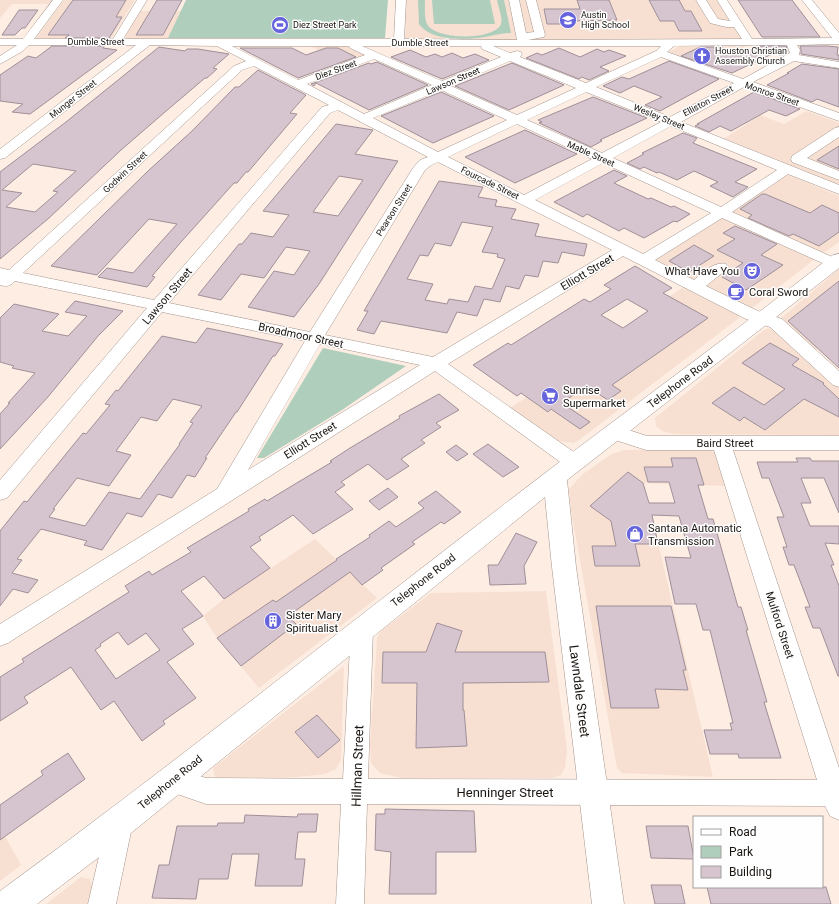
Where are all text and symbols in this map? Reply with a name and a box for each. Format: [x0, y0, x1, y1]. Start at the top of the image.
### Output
school or university icon: Austin High School [558, 10, 578, 30]
place label: Austin High School [581, 10, 629, 30]
sports icon: Diez Street Park [270, 15, 290, 35]
place label: Diez Street Park [293, 20, 357, 30]
street label: Dumble Street [68, 37, 124, 47]
street label: Dumble Street [392, 38, 448, 48]
church icon: Houston Christian Assembly Church [692, 46, 712, 66]
place label: Houston Christian Assembly Church [715, 46, 787, 66]
street label: Diez Street [314, 58, 358, 82]
street label: Lawson Street [425, 65, 481, 97]
street label: Munger Street [48, 78, 98, 120]
street label: Monroe Street [744, 80, 801, 108]
street label: Elliston Street [681, 84, 735, 118]
street label: Wesley Street [632, 102, 686, 132]
street label: Mable Street [566, 139, 616, 169]
street label: Godwin Street [101, 149, 149, 195]
street label: Fourcade Street [459, 165, 521, 201]
street label: Pearson Street [374, 182, 414, 238]
street label: Elliott Street [558, 251, 616, 293]
theatre icon: What Have You [742, 261, 762, 281]
street label: Lawson Street [140, 265, 195, 327]
place label: What Have You [665, 265, 739, 278]
cafe icon: Coral Sword [726, 282, 746, 302]
place label: Coral Sword [749, 286, 808, 299]
street label: Broadmoor Street [257, 320, 345, 351]
street label: Telephone Road [645, 354, 716, 411]
place label: Sunrise Supermarket [563, 384, 626, 410]
supermarket icon: Sunrise Supermarket [540, 386, 560, 406]
street label: Elliott Street [282, 419, 339, 462]
street label: Baird Street [696, 437, 754, 450]
place label: Santana Automatic Transmission [648, 522, 742, 548]
shop icon: Santana Automatic Transmission [625, 524, 645, 544]
street label: Telephone Road [388, 551, 458, 610]
street label: Mulford Street [763, 590, 797, 661]
place label: Sister Mary Spiritualist [286, 609, 342, 635]
building icon: Sister Mary Spiritualist [263, 611, 283, 631]
street label: Lawndale Street [566, 644, 593, 738]
street label: Hillman Street [349, 725, 366, 807]
street label: Telephone Road [136, 753, 205, 812]
street label: Henninger Street [457, 785, 554, 800]
legend [693, 816, 823, 888]
text: Road [729, 825, 757, 839]
text: Park [729, 845, 754, 859]
text: Building [729, 865, 772, 879]

